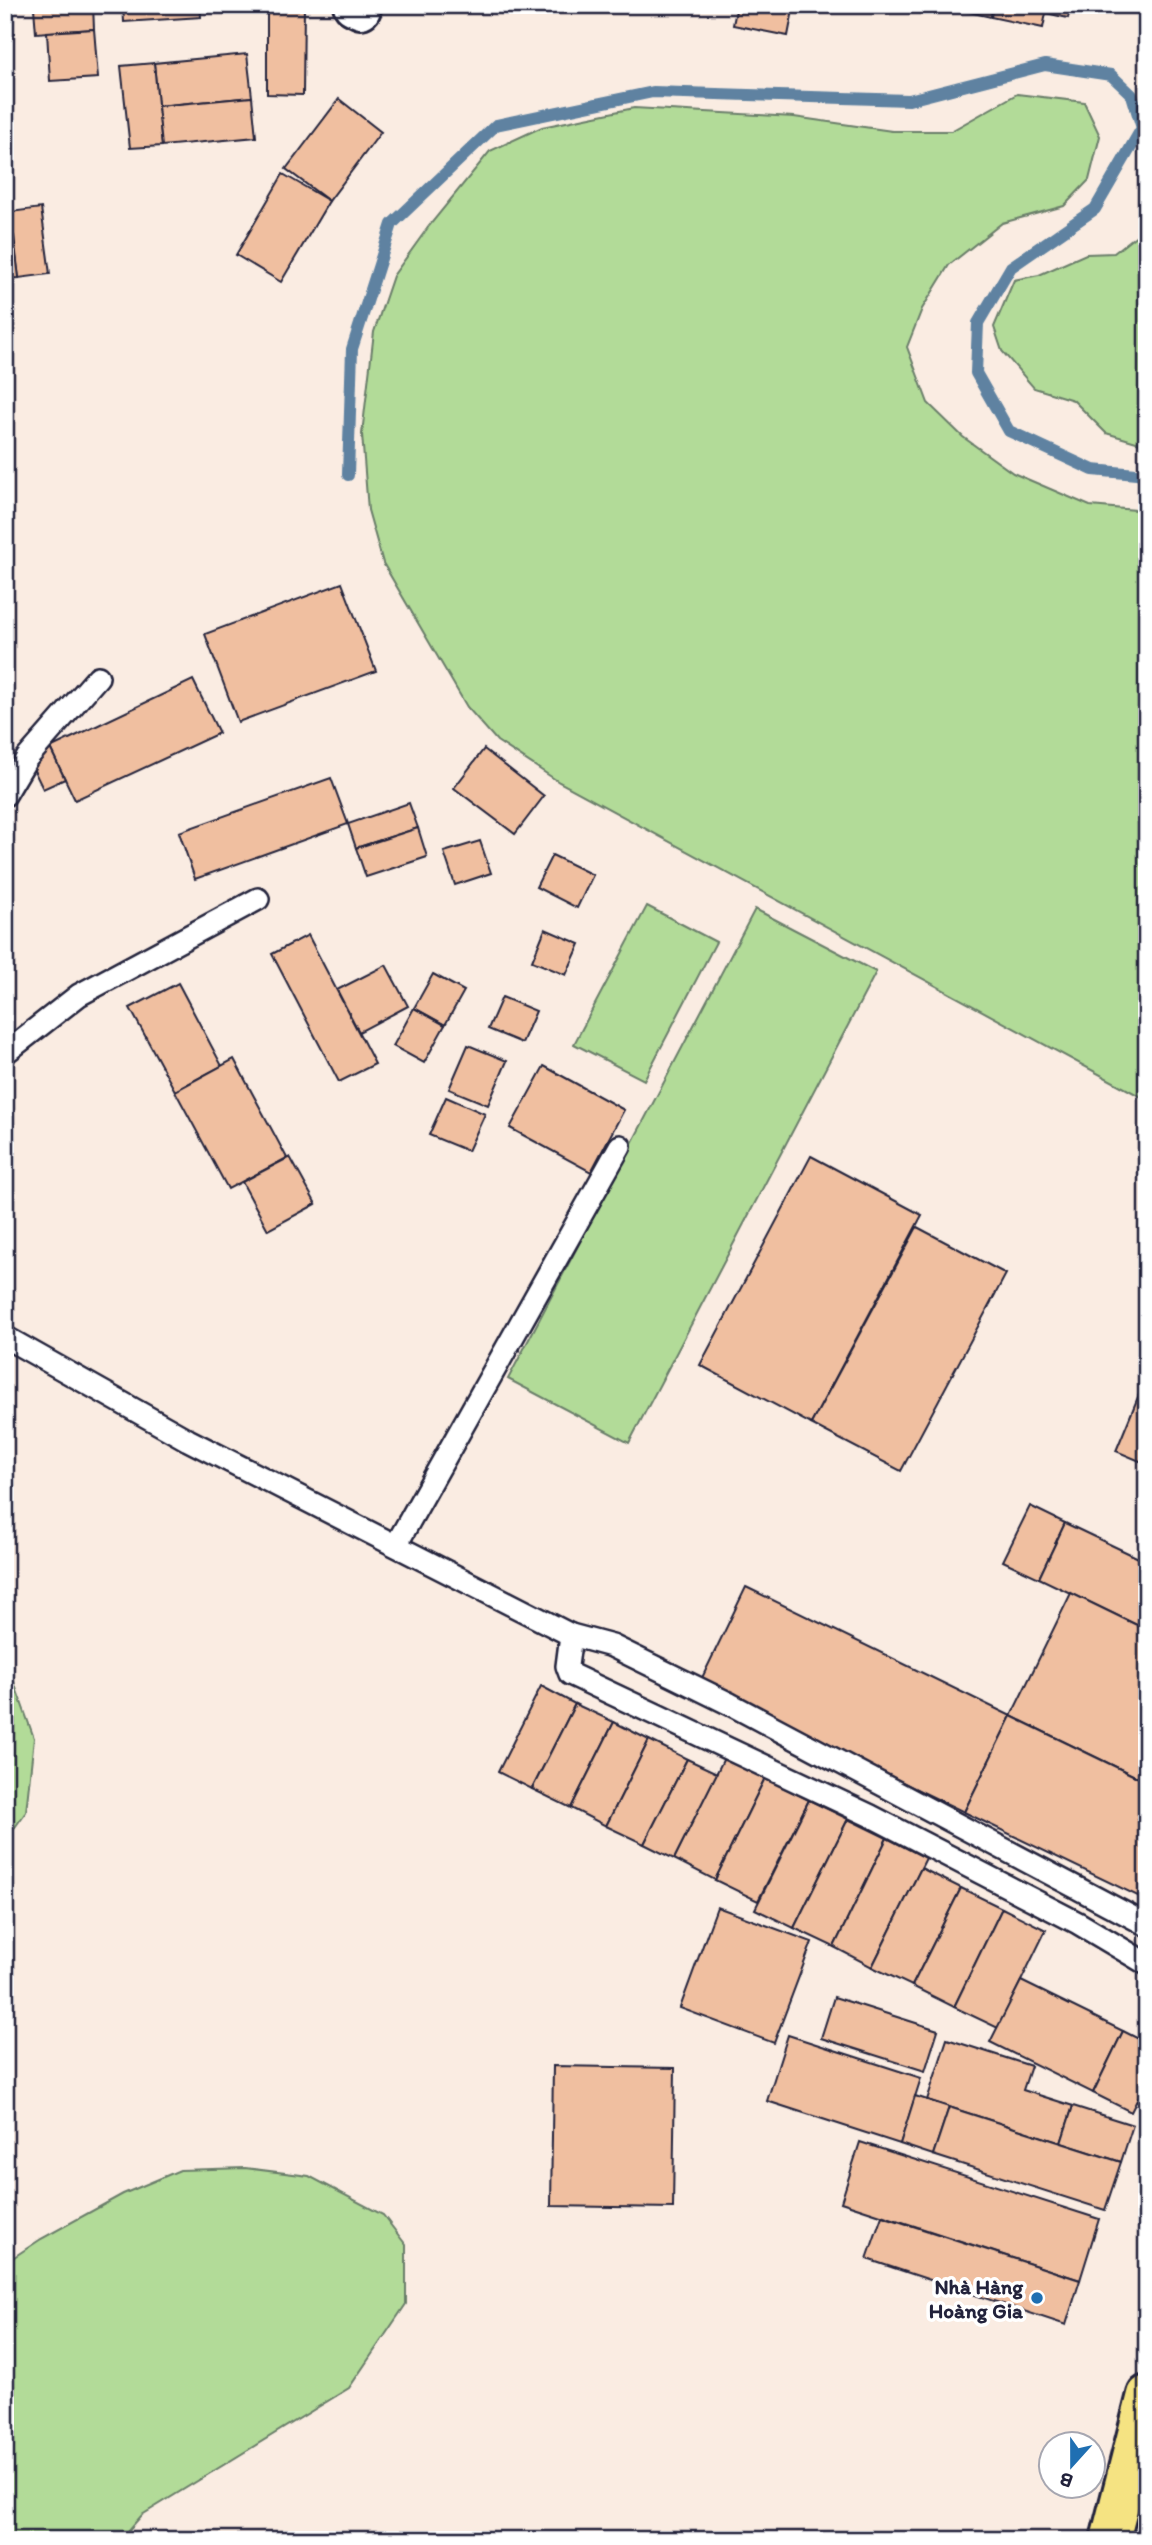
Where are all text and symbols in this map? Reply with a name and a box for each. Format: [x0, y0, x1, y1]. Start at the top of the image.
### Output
place label: Nhà Hàng Hoàng Gia [929, 2274, 1024, 2324]
marker: Nhà Hàng Hoàng Gia [1029, 2290, 1045, 2306]
north arrow [1036, 2430, 1106, 2500]
text: B [1056, 2467, 1076, 2493]

